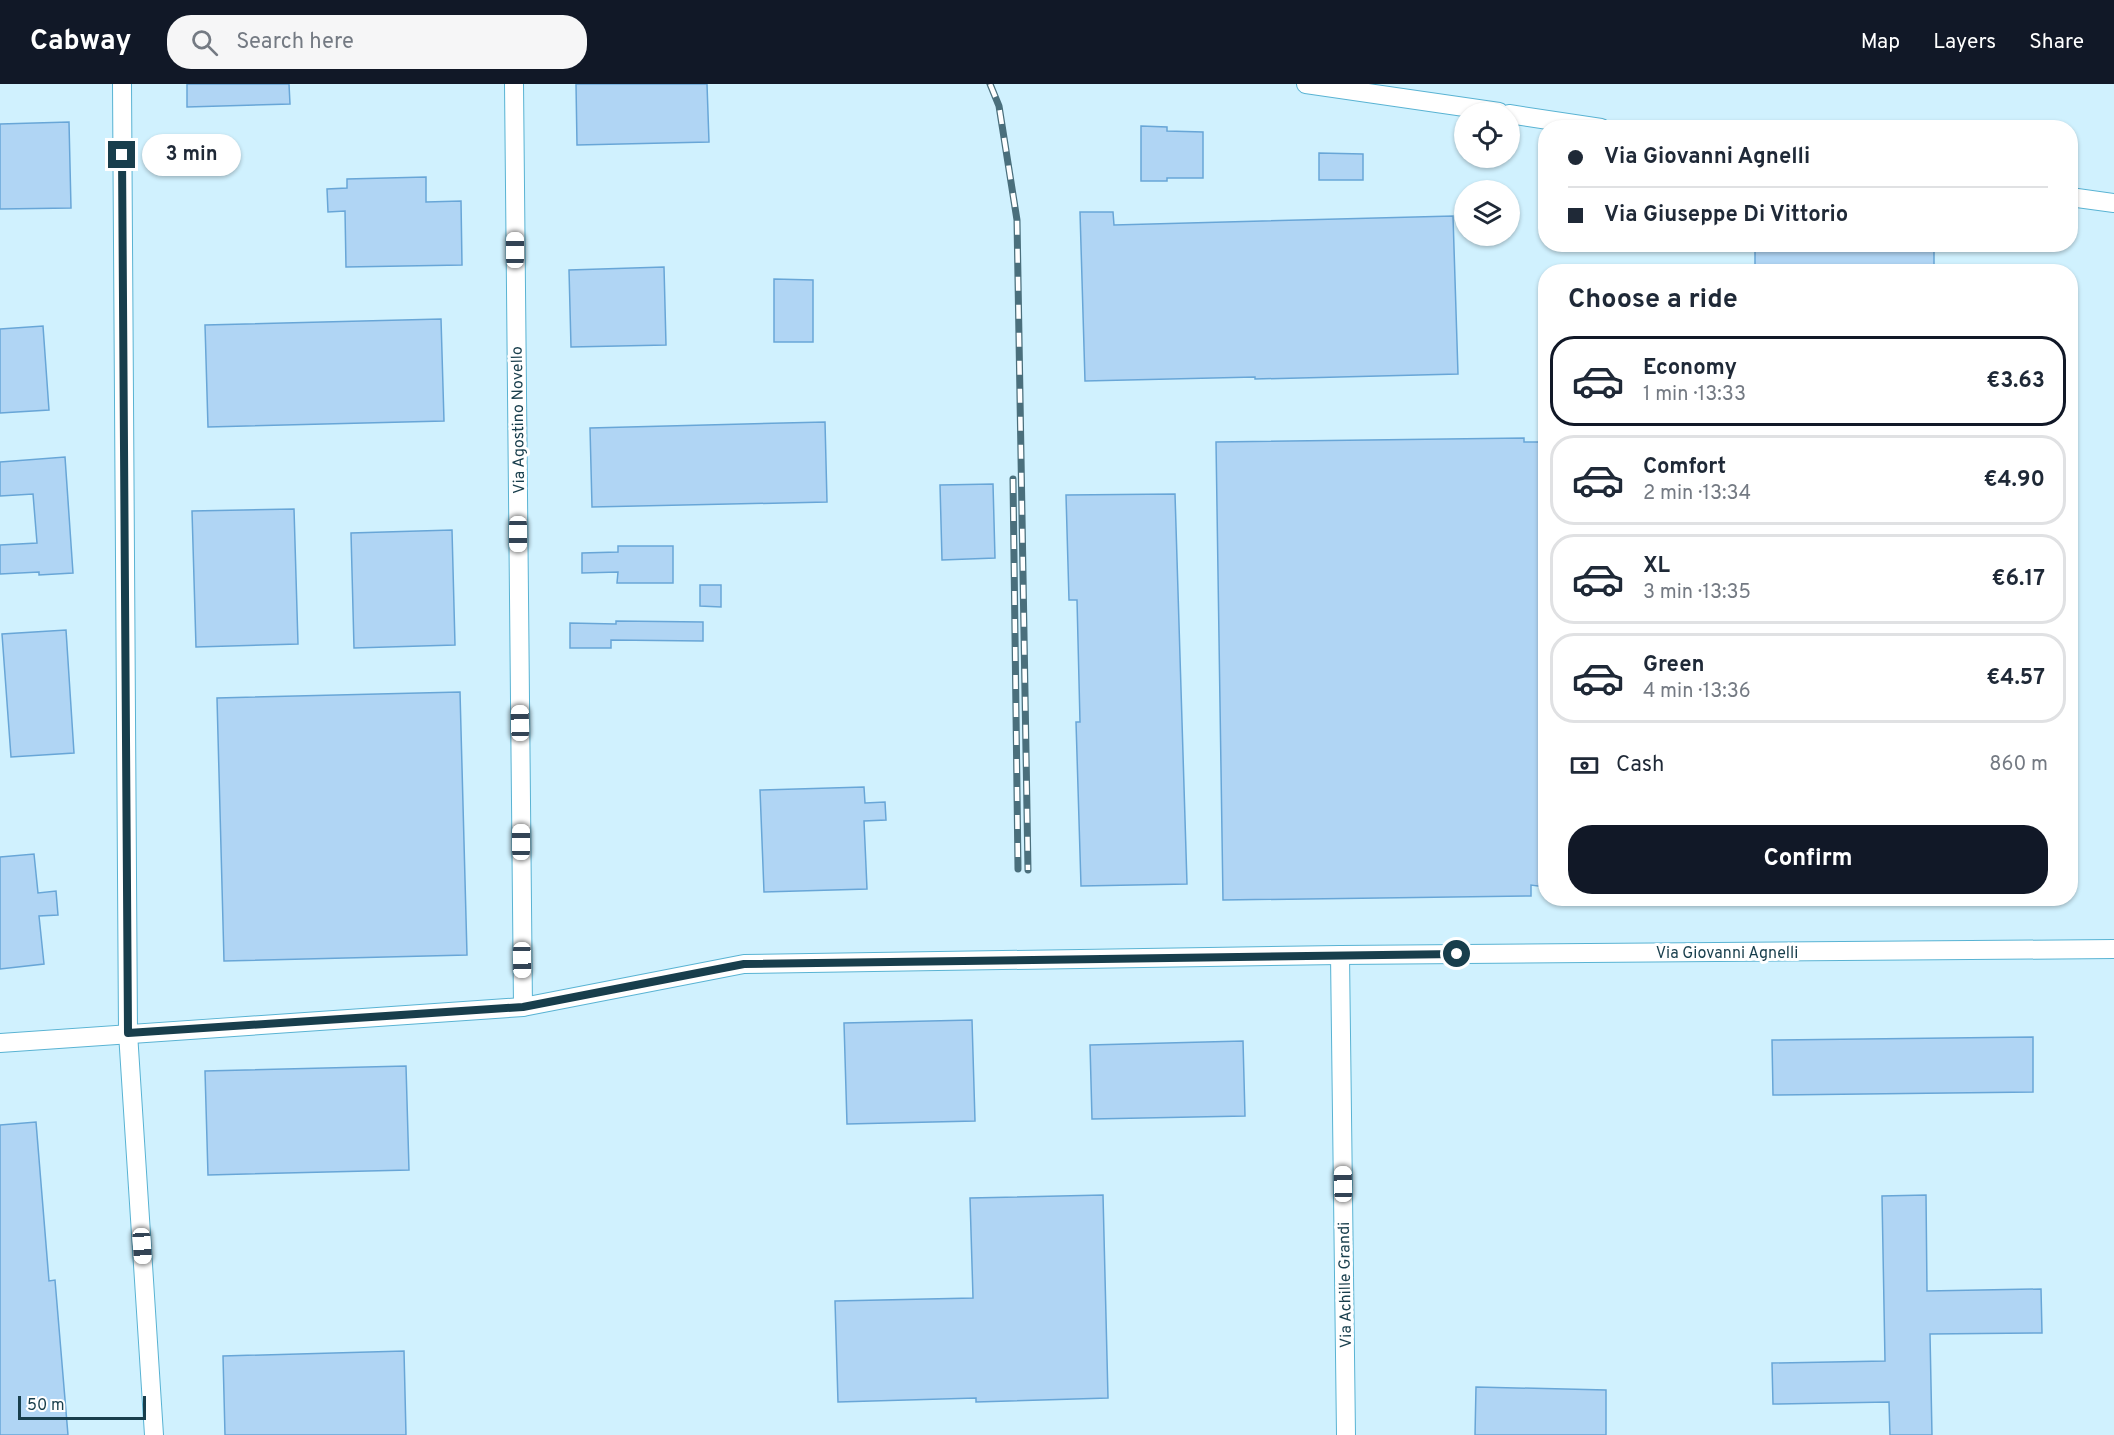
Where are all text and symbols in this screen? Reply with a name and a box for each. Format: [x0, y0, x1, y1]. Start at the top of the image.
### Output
search box [167, 15, 587, 69]
text: Cabway [30, 24, 131, 60]
icon: search [188, 26, 221, 59]
text: Search here [236, 29, 354, 56]
text: Map [1861, 29, 1900, 56]
text: Layers [1933, 29, 1996, 56]
text: Share [2029, 29, 2084, 56]
map controls [1454, 102, 1520, 246]
button: locate [1454, 102, 1520, 168]
callout: 3 min [143, 134, 242, 176]
route end [108, 141, 135, 168]
text: 3 min [165, 142, 218, 168]
text: Via Giovanni Agnelli [1604, 144, 1810, 171]
button: layers [1454, 180, 1520, 246]
text: Via Giuseppe Di Vittorio [1604, 202, 1848, 229]
car [506, 232, 524, 268]
text: Choose a ride [1568, 283, 1738, 317]
street label: Via Agostino Novello [508, 346, 530, 494]
icon: car [1571, 354, 1625, 408]
text: Economy [1643, 355, 1737, 382]
text: €3.63 [1986, 368, 2045, 395]
text: 1 min · 13:33 [1643, 382, 1746, 408]
icon: car [1571, 453, 1625, 507]
text: Comfort [1643, 454, 1726, 481]
text: €4.90 [1984, 467, 2045, 494]
text: 2 min · 13:34 [1643, 481, 1751, 507]
car [509, 516, 527, 552]
icon: car [1571, 552, 1625, 606]
text: XL [1643, 553, 1670, 580]
text: €6.17 [1992, 566, 2045, 593]
text: 3 min · 13:35 [1643, 580, 1751, 606]
icon: car [1571, 651, 1625, 705]
text: Green [1643, 652, 1705, 679]
text: €4.57 [1986, 665, 2045, 692]
text: 4 min · 13:36 [1643, 679, 1751, 705]
car [511, 705, 529, 741]
icon: cash [1568, 749, 1601, 782]
text: Cash [1616, 752, 1665, 779]
text: 860 m [1989, 752, 2048, 778]
car [512, 824, 530, 860]
button: Confirm [1568, 825, 2048, 894]
route start [1443, 940, 1470, 967]
car [513, 942, 531, 978]
street label: Via Giovanni Agnelli [1656, 944, 1798, 964]
car [1334, 1166, 1352, 1202]
street label: Via Achille Grandi [1335, 1222, 1357, 1348]
car [132, 1227, 152, 1265]
scale bar [18, 1393, 146, 1420]
text: 50 m [27, 1396, 65, 1416]

